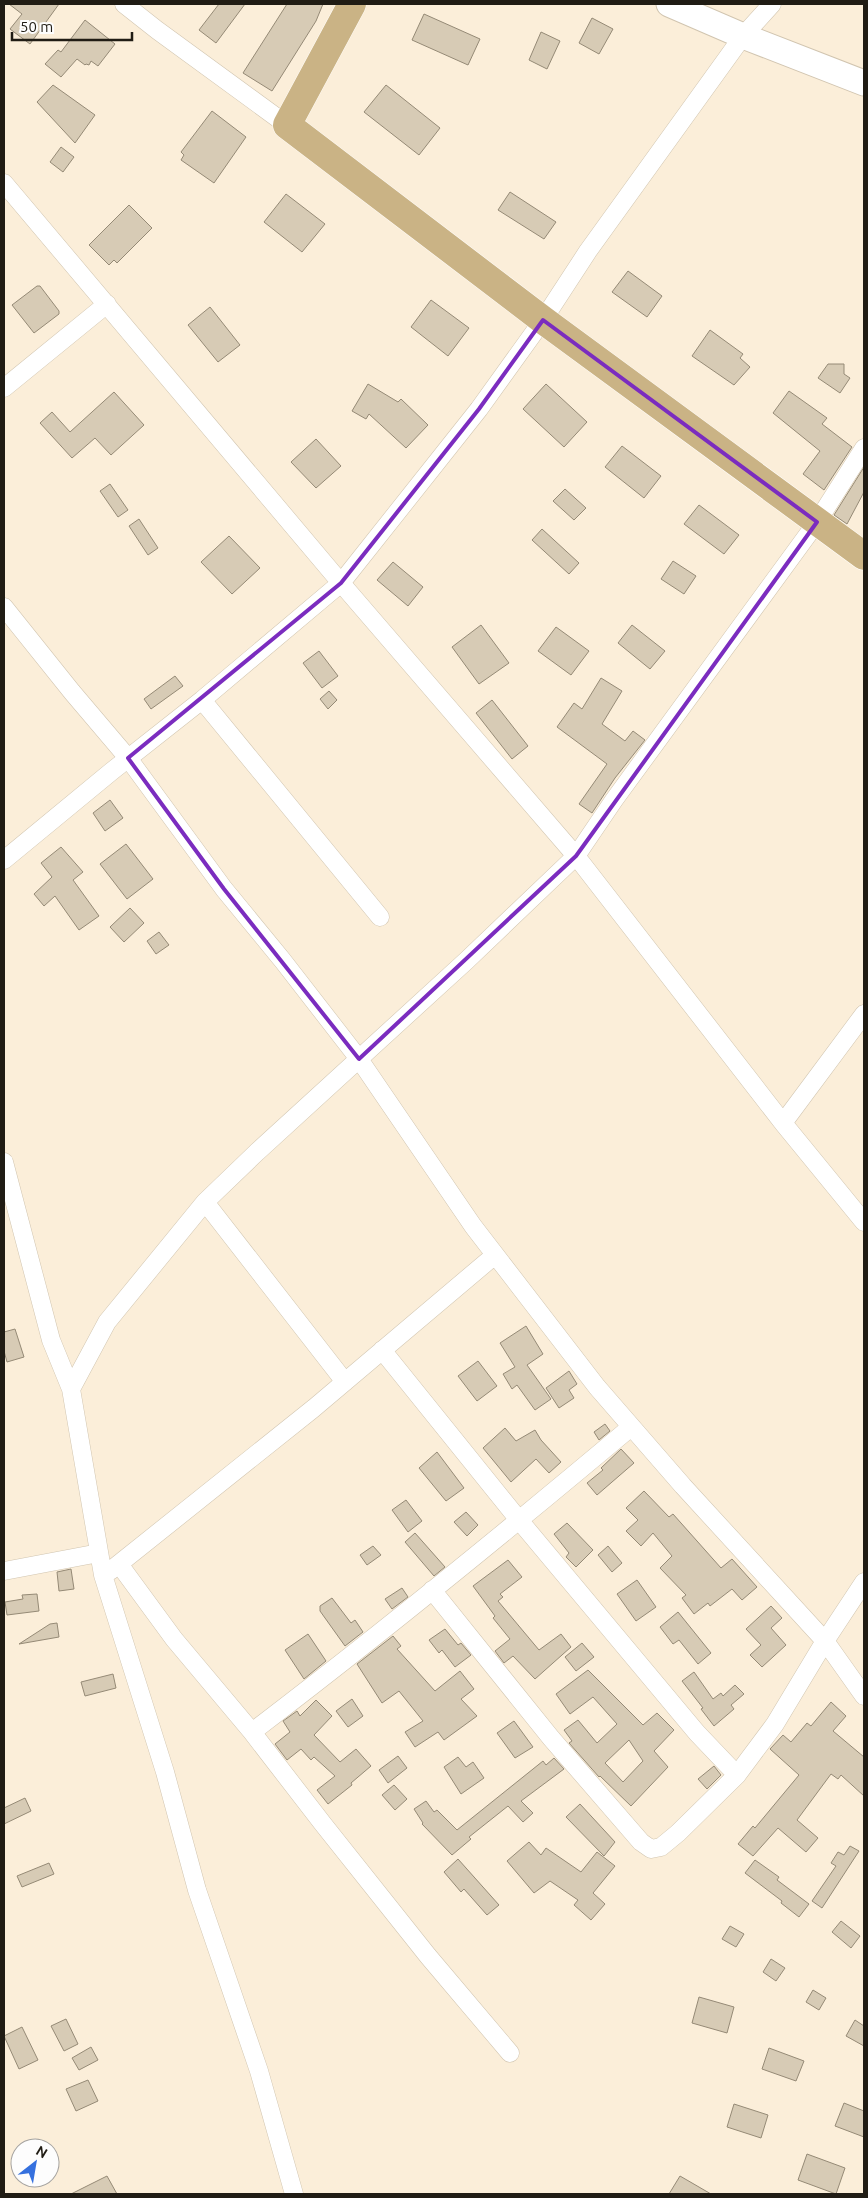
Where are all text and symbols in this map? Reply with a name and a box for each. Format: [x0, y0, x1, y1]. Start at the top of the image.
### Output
scale bar [12, 10, 132, 42]
text: 50 m [20, 18, 53, 35]
north arrow [10, 2138, 60, 2188]
text: N [33, 2142, 50, 2161]

